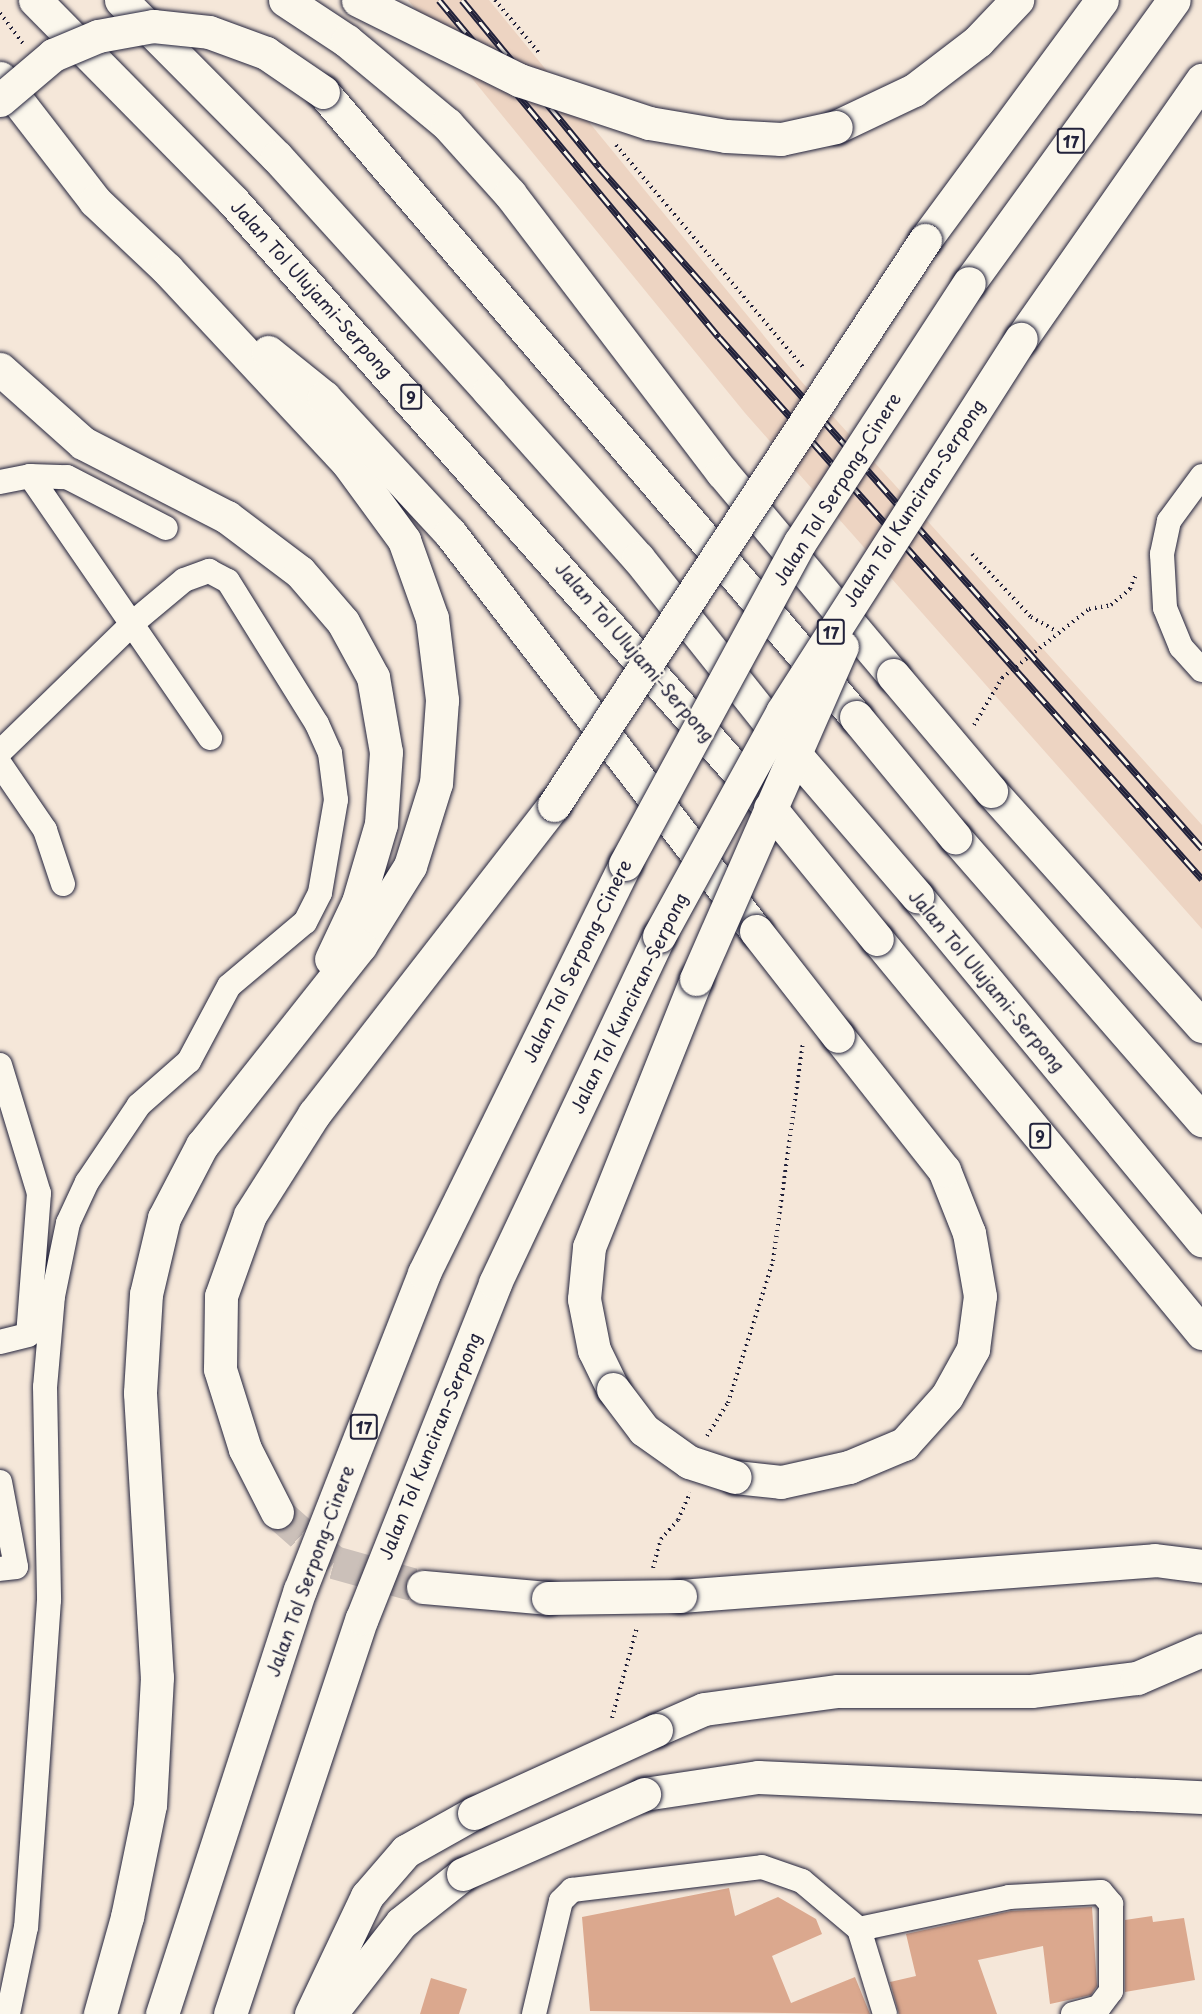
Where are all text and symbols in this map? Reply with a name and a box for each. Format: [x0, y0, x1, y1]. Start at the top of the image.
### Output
road number: 17 [1056, 128, 1086, 154]
street label: Jalan Tol Ulujami–Serpong [226, 195, 398, 383]
road number: 9 [399, 384, 423, 410]
street label: Jalan Tol Serpong–Cinere [769, 388, 905, 590]
street label: Jalan Tol Kunciran–Serpong [838, 394, 990, 612]
street label: Jalan Tol Ulujami–Serpong [550, 557, 720, 747]
road number: 17 [816, 619, 846, 645]
street label: Jalan Tol Serpong–Cinere [518, 856, 636, 1066]
street label: Jalan Tol Ulujami–Serpong [904, 885, 1070, 1077]
street label: Jalan Tol Kunciran–Serpong [566, 888, 692, 1118]
road number: 9 [1028, 1123, 1052, 1149]
street label: Jalan Tol Kunciran–Serpong [374, 1328, 486, 1564]
road number: 17 [349, 1414, 379, 1440]
street label: Jalan Tol Serpong–Cinere [262, 1462, 358, 1680]

